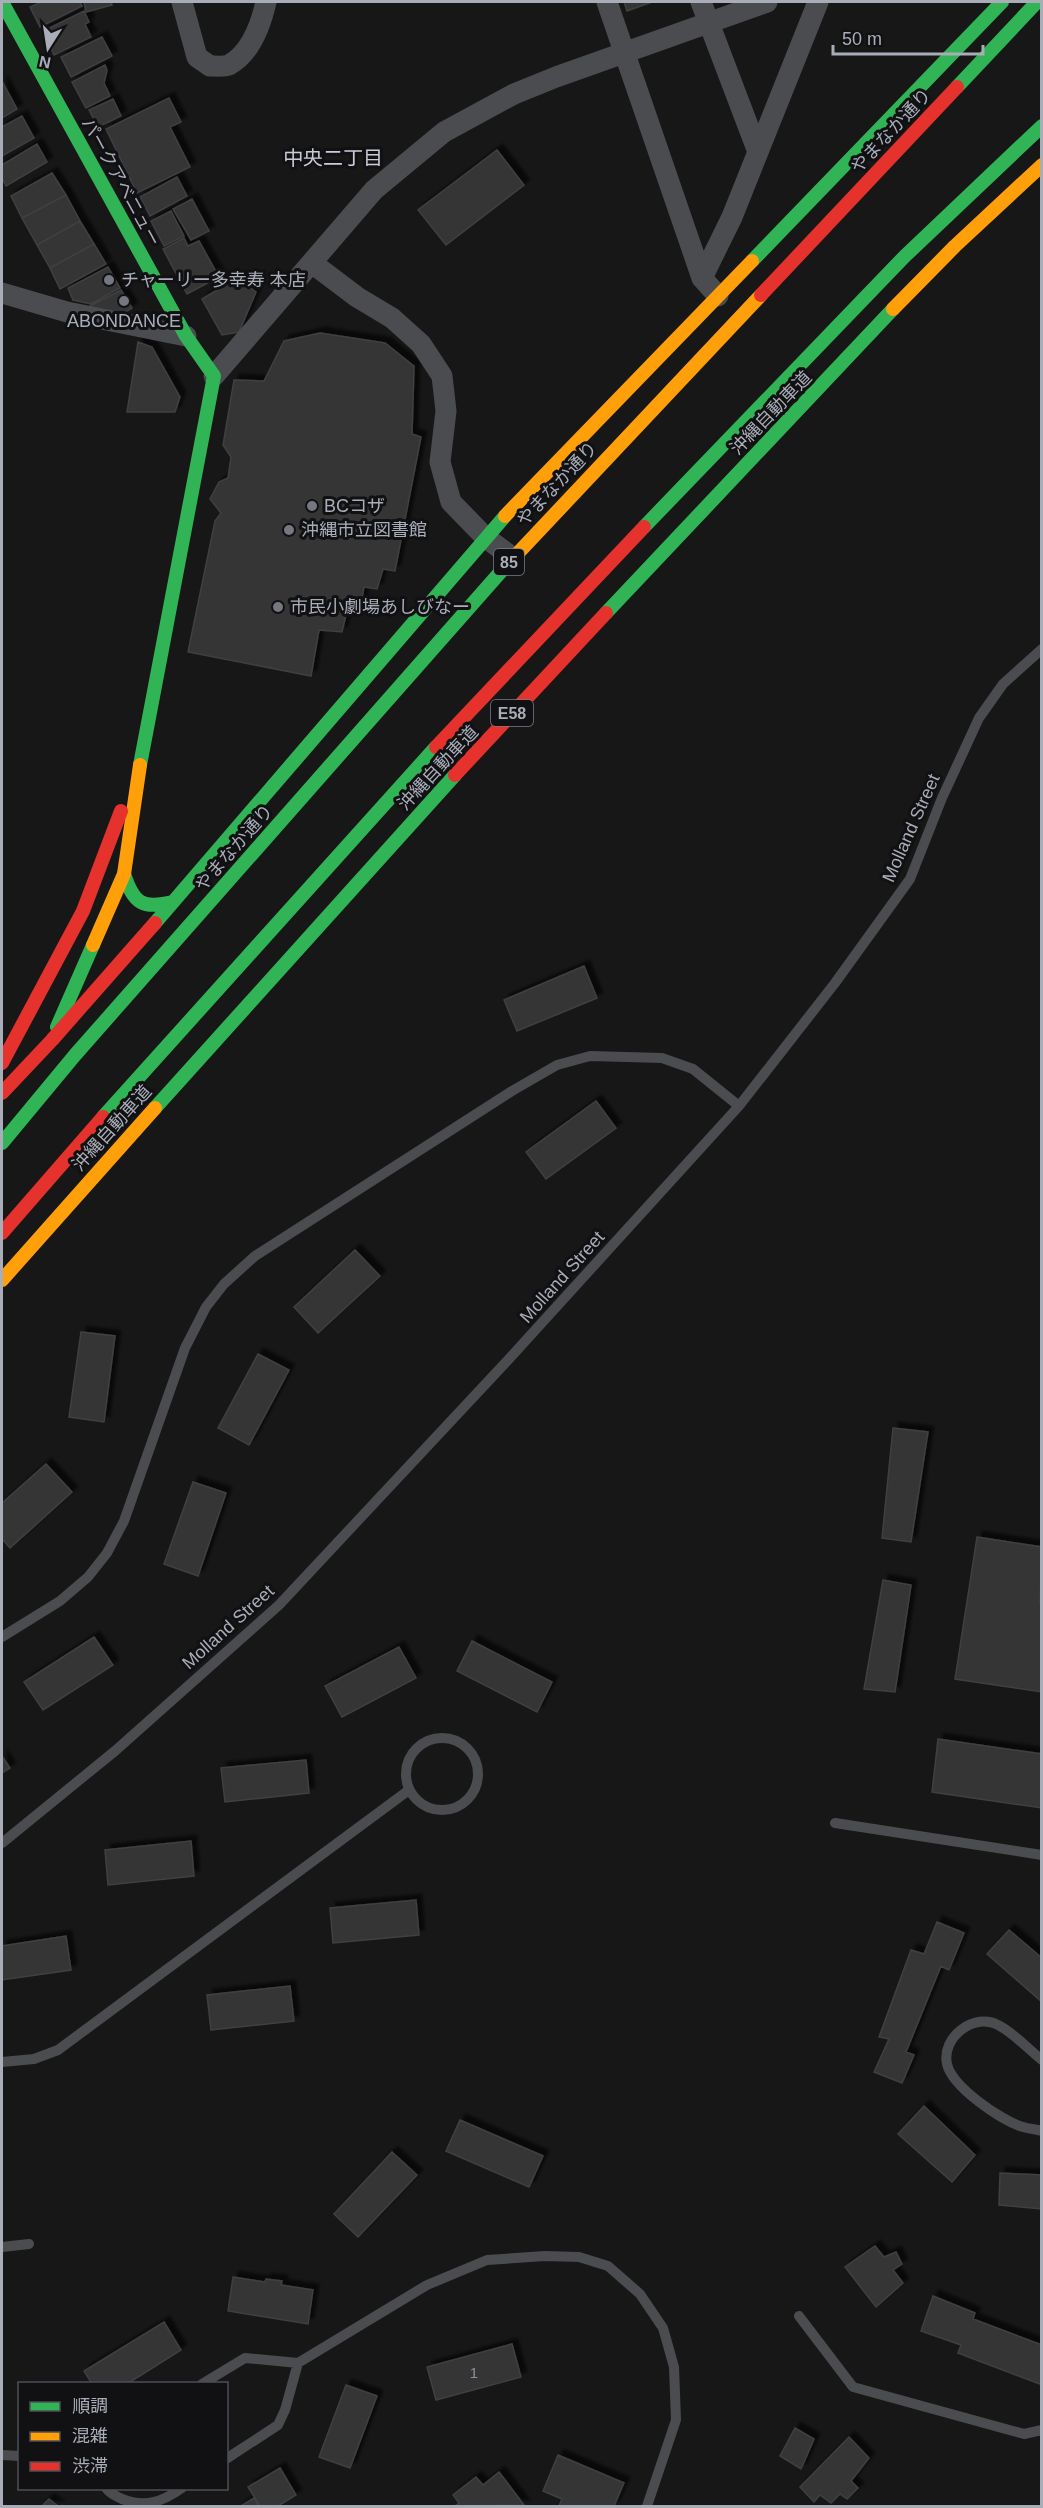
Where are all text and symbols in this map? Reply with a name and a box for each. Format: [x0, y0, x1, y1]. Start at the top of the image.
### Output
north arrow [18, 18, 78, 78]
scale bar [833, 18, 983, 56]
text: 50 m [842, 29, 882, 49]
text: N [38, 53, 52, 72]
street label: やまなか通り [847, 85, 935, 177]
street label: パークアベニュー [77, 114, 165, 250]
district label: 中央二丁目 [283, 147, 383, 169]
place label: チャーリー多幸寿 本店 [121, 270, 306, 290]
marker: チャーリー多幸寿 本店 [102, 273, 116, 287]
marker: ABONDANCE [117, 294, 131, 308]
place label: ABONDANCE [67, 311, 181, 331]
street label: 沖縄自動車道 [726, 367, 816, 459]
street label: やまなか通り [513, 438, 601, 530]
place label: BCコザ [324, 496, 385, 516]
marker: BCコザ [305, 499, 319, 513]
place label: 沖縄市立図書館 [301, 520, 427, 540]
marker: 沖縄市立図書館 [282, 523, 296, 537]
road number: 85 [494, 549, 524, 575]
place label: 市民小劇場あしびなー [290, 597, 470, 617]
marker: 市民小劇場あしびなー [271, 600, 285, 614]
road number: E58 [491, 700, 533, 726]
street label: 沖縄自動車道 [394, 722, 482, 814]
street label: Molland Street [878, 771, 944, 885]
street label: やまなか通り [191, 801, 277, 895]
street label: 沖縄自動車道 [68, 1081, 156, 1175]
street label: Molland Street [516, 1227, 608, 1327]
street label: Molland Street [178, 1581, 278, 1673]
house number: 1 [470, 2364, 478, 2381]
legend [18, 2382, 228, 2490]
text: 順調 [72, 2396, 108, 2416]
text: 混雑 [72, 2426, 108, 2446]
text: 渋滞 [72, 2456, 108, 2476]

